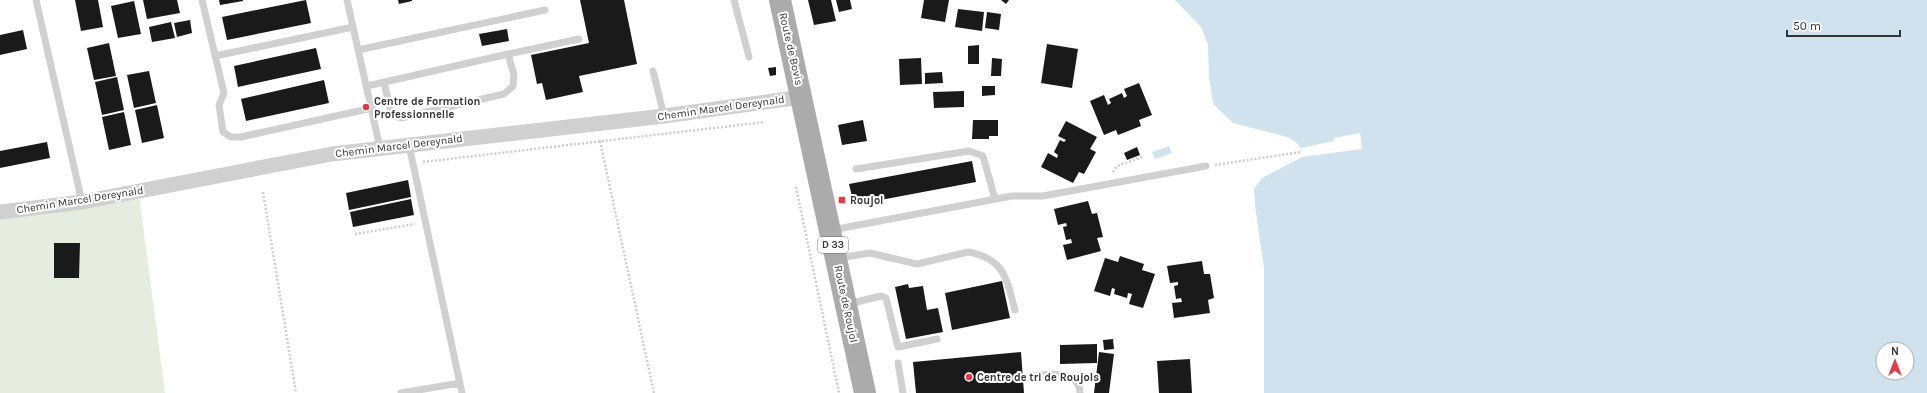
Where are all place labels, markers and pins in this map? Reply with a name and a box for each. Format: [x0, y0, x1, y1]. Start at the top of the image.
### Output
place label: Centre de Formation Professionnelle [374, 95, 480, 121]
marker: Centre de Formation Professionnelle [361, 102, 371, 112]
place label: Roujol [850, 194, 883, 207]
marker: Roujol [837, 195, 847, 205]
place label: Centre de tri de Roujols [977, 371, 1099, 384]
marker: Centre de tri de Roujols [964, 372, 974, 382]

